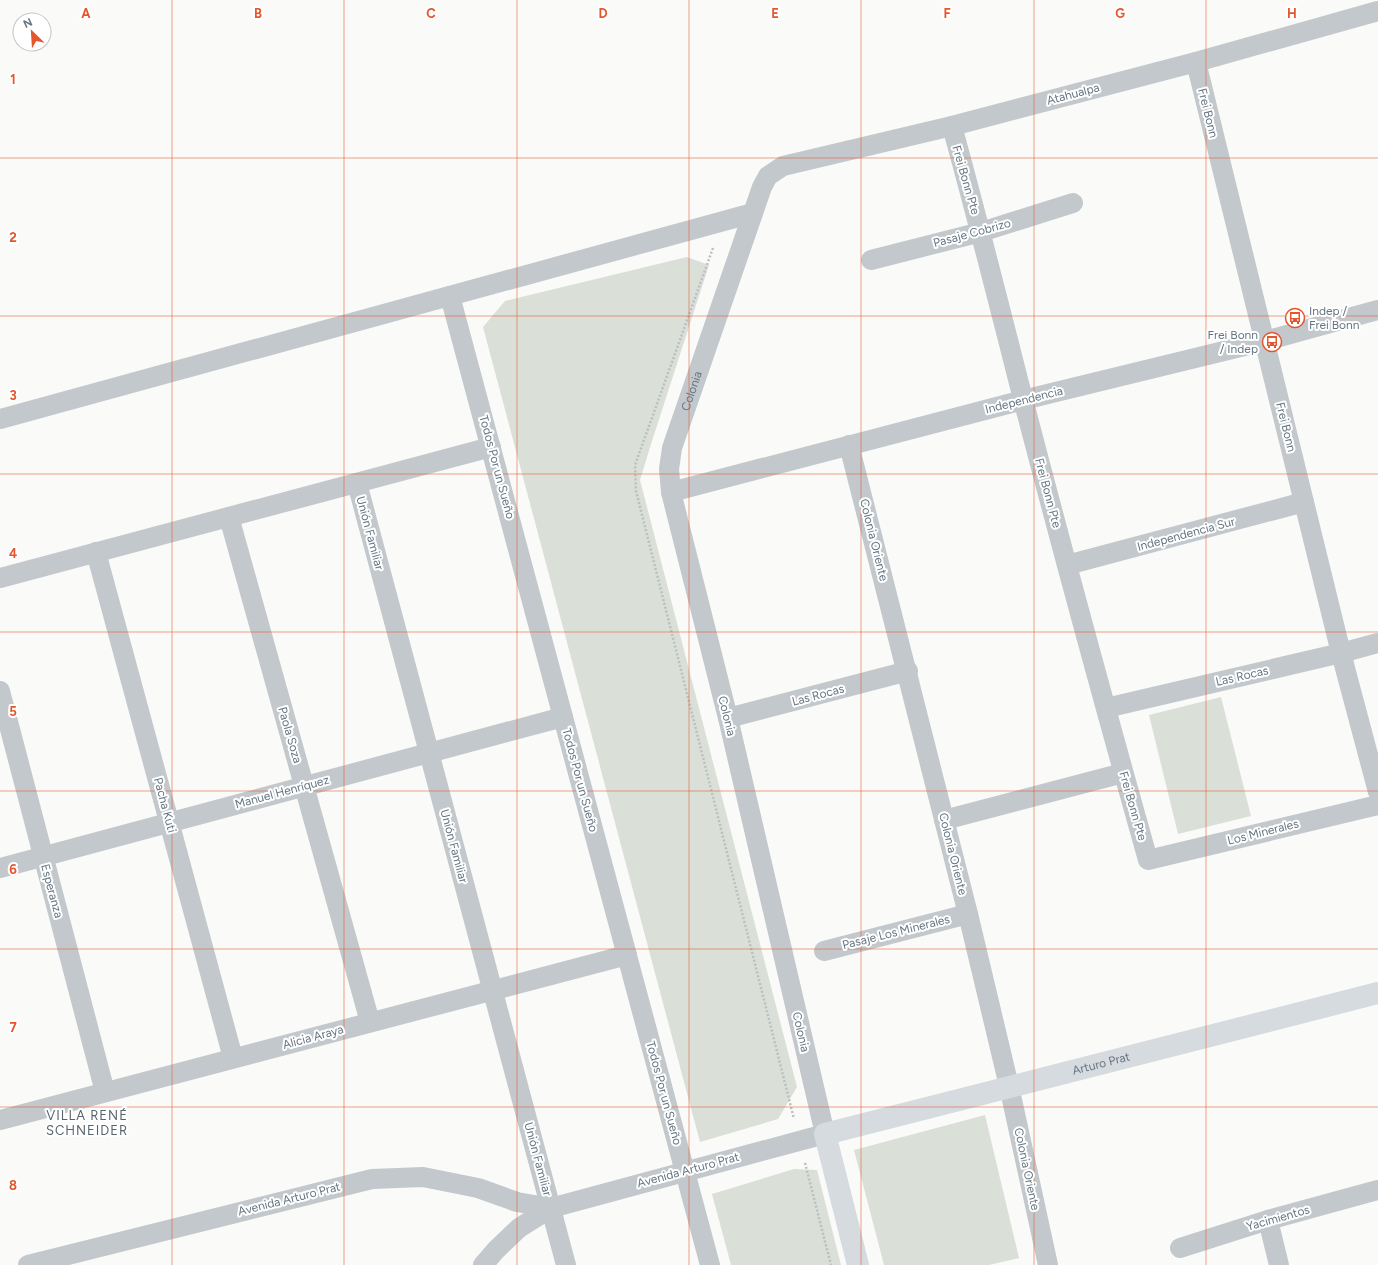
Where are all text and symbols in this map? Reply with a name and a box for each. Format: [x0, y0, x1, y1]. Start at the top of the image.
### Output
text: A [81, 6, 91, 21]
text: B [254, 6, 262, 21]
text: C [426, 6, 436, 21]
text: D [598, 6, 608, 21]
text: E [771, 6, 779, 21]
text: F [943, 6, 951, 21]
text: G [1115, 6, 1125, 21]
text: H [1287, 6, 1297, 21]
north arrow [12, 12, 52, 52]
text: N [21, 16, 35, 31]
text: 1 [10, 72, 16, 87]
street label: Atahualpa [1045, 80, 1101, 108]
street label: Frei Bonn [1195, 87, 1221, 139]
street label: Frei Bonn Pte [949, 144, 983, 217]
street label: Pasaje Cobrizo [932, 216, 1012, 250]
text: 2 [9, 230, 17, 245]
place label: Indep / Frei Bonn [1309, 304, 1360, 332]
bus stop icon: Indep / Frei Bonn [1284, 307, 1306, 329]
place label: Frei Bonn / Indep [1208, 328, 1258, 356]
bus stop icon: Frei Bonn / Indep [1261, 331, 1283, 353]
street label: Colonia [678, 369, 705, 413]
street label: Independencia [984, 384, 1064, 416]
text: 3 [9, 388, 17, 403]
street label: Frei Bonn [1273, 401, 1299, 453]
street label: Todos Por un Sueño [476, 414, 518, 520]
street label: Frei Bonn Pte [1032, 457, 1064, 530]
street label: Unión Familiar [353, 495, 387, 571]
street label: Colonia Oriente [857, 497, 891, 583]
street label: Independencia Sur [1136, 514, 1236, 554]
text: 4 [9, 546, 17, 561]
street label: Las Rocas [1214, 663, 1270, 689]
street label: Las Rocas [790, 681, 846, 709]
street label: Colonia [715, 695, 739, 737]
text: 5 [9, 704, 17, 719]
street label: Paola Soza [275, 705, 305, 765]
street label: Todos Por un Sueño [559, 727, 601, 833]
street label: Frei Bonn Pte [1116, 770, 1150, 843]
street label: Manuel Henríquez [233, 773, 331, 811]
street label: Pacha Kuti [151, 776, 179, 834]
street label: Unión Familiar [437, 808, 471, 884]
street label: Colonia Oriente [936, 811, 970, 897]
street label: Los Minerales [1226, 816, 1300, 848]
text: 6 [9, 862, 17, 877]
street label: Esperanza [38, 863, 66, 919]
street label: Pasaje Los Minerales [841, 912, 952, 952]
street label: Colonia [790, 1011, 812, 1053]
text: 7 [9, 1020, 17, 1035]
street label: Alicia Araya [281, 1022, 345, 1052]
street label: Todos Por un Sueño [643, 1040, 685, 1146]
street label: Arturo Prat [1071, 1049, 1132, 1078]
district label: VILLA RENÉ SCHNEIDER [46, 1108, 128, 1138]
street label: Unión Familiar [521, 1121, 555, 1197]
street label: Colonia Oriente [1011, 1126, 1043, 1212]
street label: Avenida Arturo Prat [635, 1150, 741, 1190]
text: 8 [9, 1178, 17, 1193]
street label: Avenida Arturo Prat [236, 1179, 342, 1219]
street label: Yacimientos [1245, 1202, 1312, 1234]

